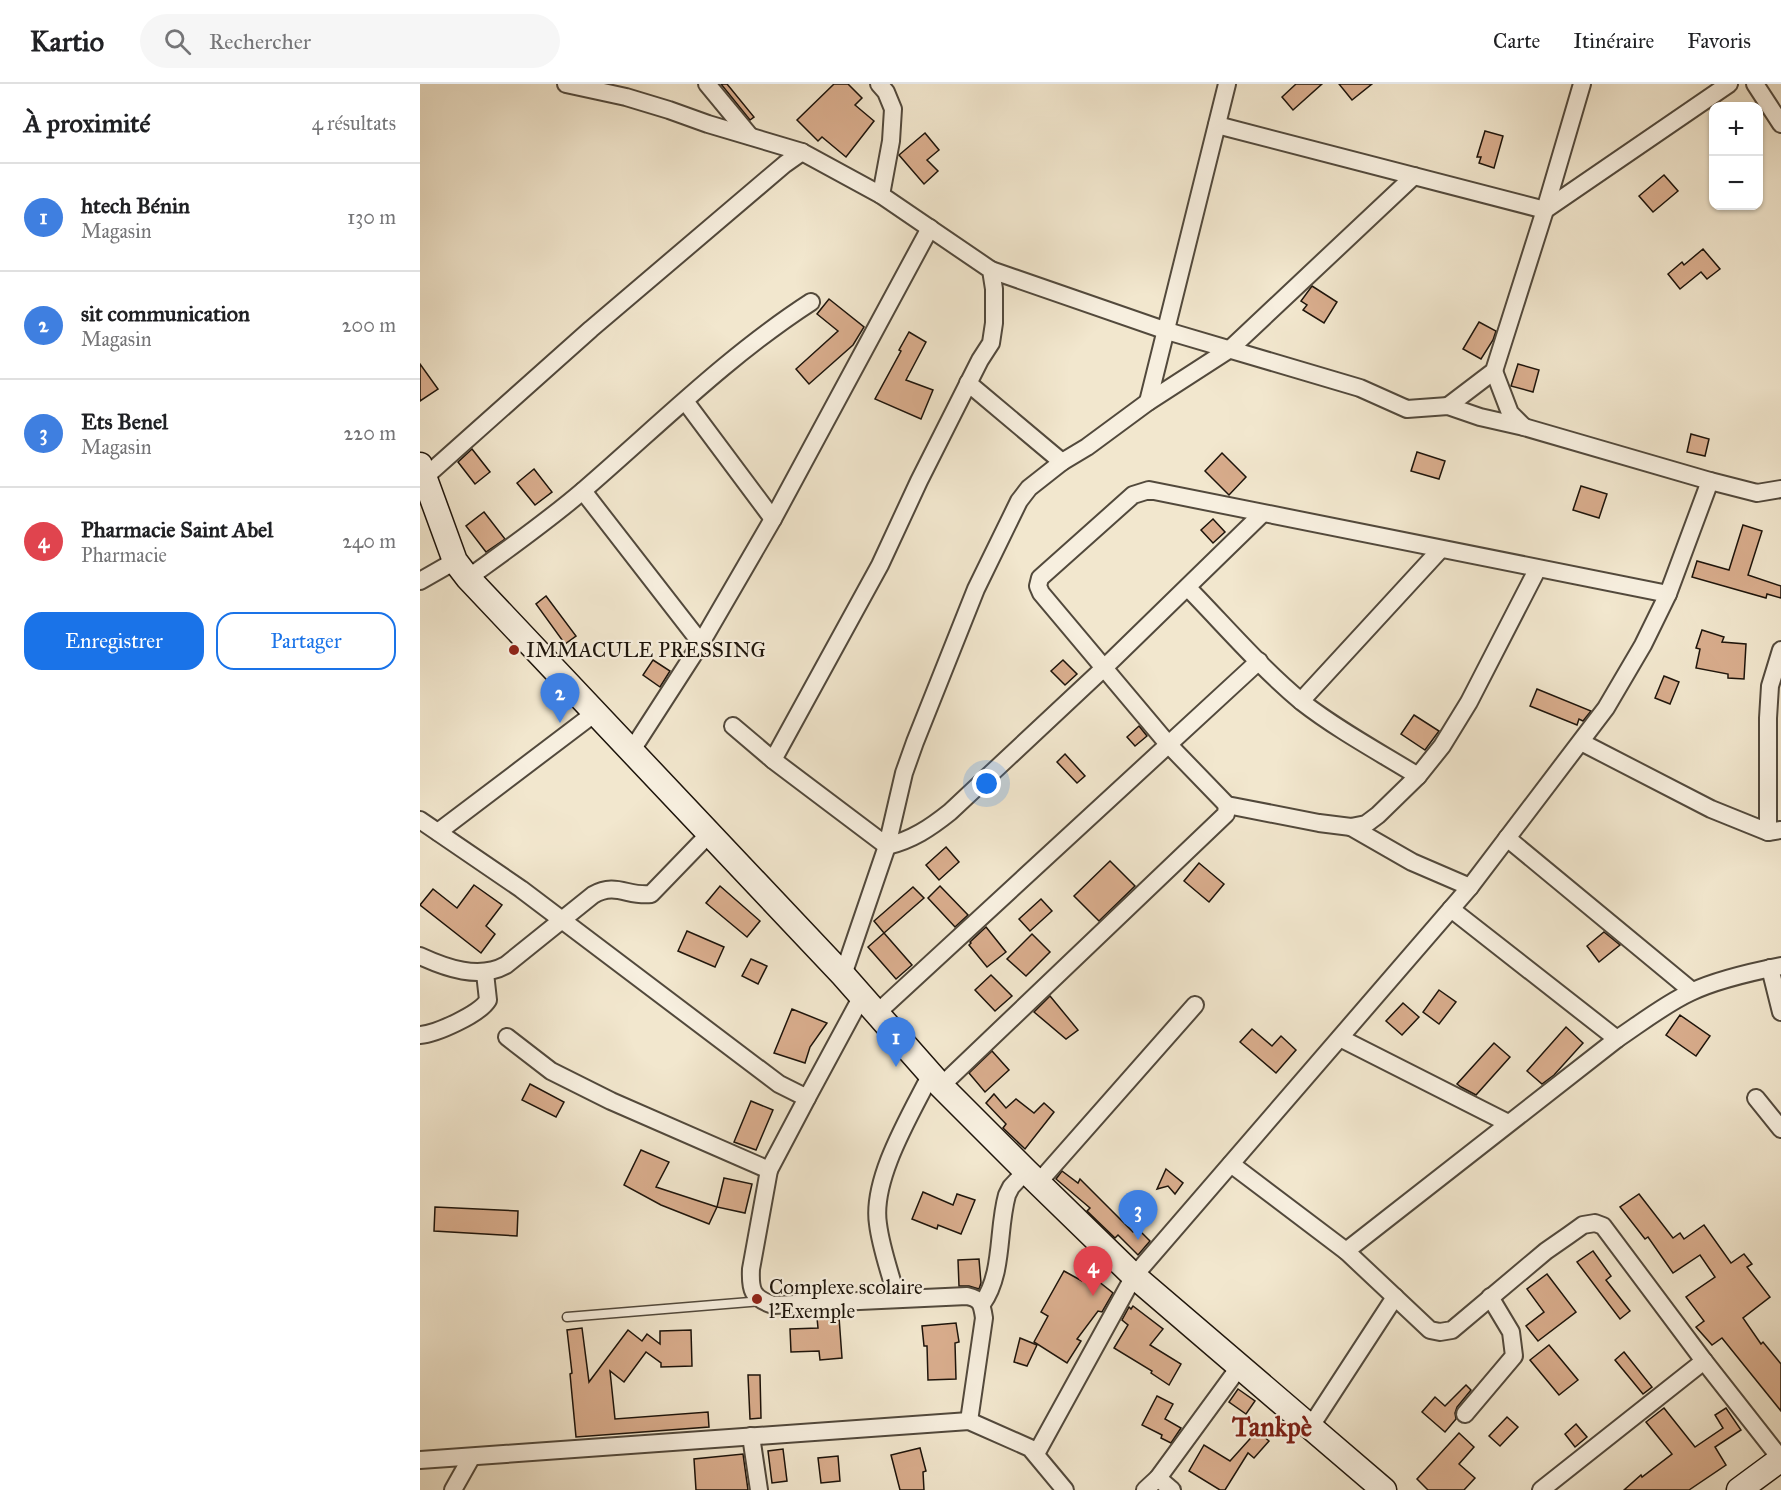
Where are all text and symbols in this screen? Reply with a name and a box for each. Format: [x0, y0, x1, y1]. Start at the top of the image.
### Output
search box [140, 14, 560, 68]
text: Kartio [30, 24, 104, 59]
icon: search [161, 25, 194, 58]
text: Rechercher [209, 28, 311, 55]
text: Carte [1493, 28, 1540, 54]
text: Itinéraire [1573, 28, 1654, 54]
text: Favoris [1687, 28, 1751, 54]
map controls [1709, 102, 1763, 210]
button: + [1709, 102, 1763, 156]
text: À proximité [24, 107, 150, 139]
text: 4 résultats [312, 111, 396, 135]
button: − [1709, 156, 1763, 210]
text: htech Bénin [81, 192, 190, 219]
text: 1 [40, 205, 47, 229]
text: 130 m [347, 205, 396, 229]
text: Magasin [81, 219, 151, 243]
text: sit communication [81, 300, 250, 327]
text: 2 [39, 313, 48, 337]
text: 200 m [342, 313, 396, 337]
text: Magasin [81, 327, 151, 351]
text: Ets Benel [81, 408, 168, 435]
text: 3 [40, 421, 48, 445]
text: 220 m [344, 421, 396, 445]
text: Magasin [81, 435, 151, 459]
text: Pharmacie Saint Abel [81, 516, 273, 543]
text: 4 [38, 529, 49, 553]
text: 240 m [342, 529, 396, 553]
text: Pharmacie [81, 543, 167, 567]
button: Enregistrer [24, 612, 204, 670]
button: Partager [216, 612, 396, 670]
place label: IMMACULE PRESSING [526, 637, 766, 663]
marker: IMMACULE PRESSING [507, 643, 521, 657]
pin: 2 [540, 674, 580, 723]
your location [972, 769, 1001, 798]
pin: 1 [876, 1018, 916, 1067]
pin: 3 [1118, 1190, 1158, 1240]
pin: 4 [1074, 1246, 1112, 1296]
place label: Complexe scolaire l'Exemple [769, 1274, 923, 1324]
marker: Complexe scolaire l'Exemple [750, 1292, 764, 1306]
district label: Tankpè [1231, 1410, 1312, 1444]

